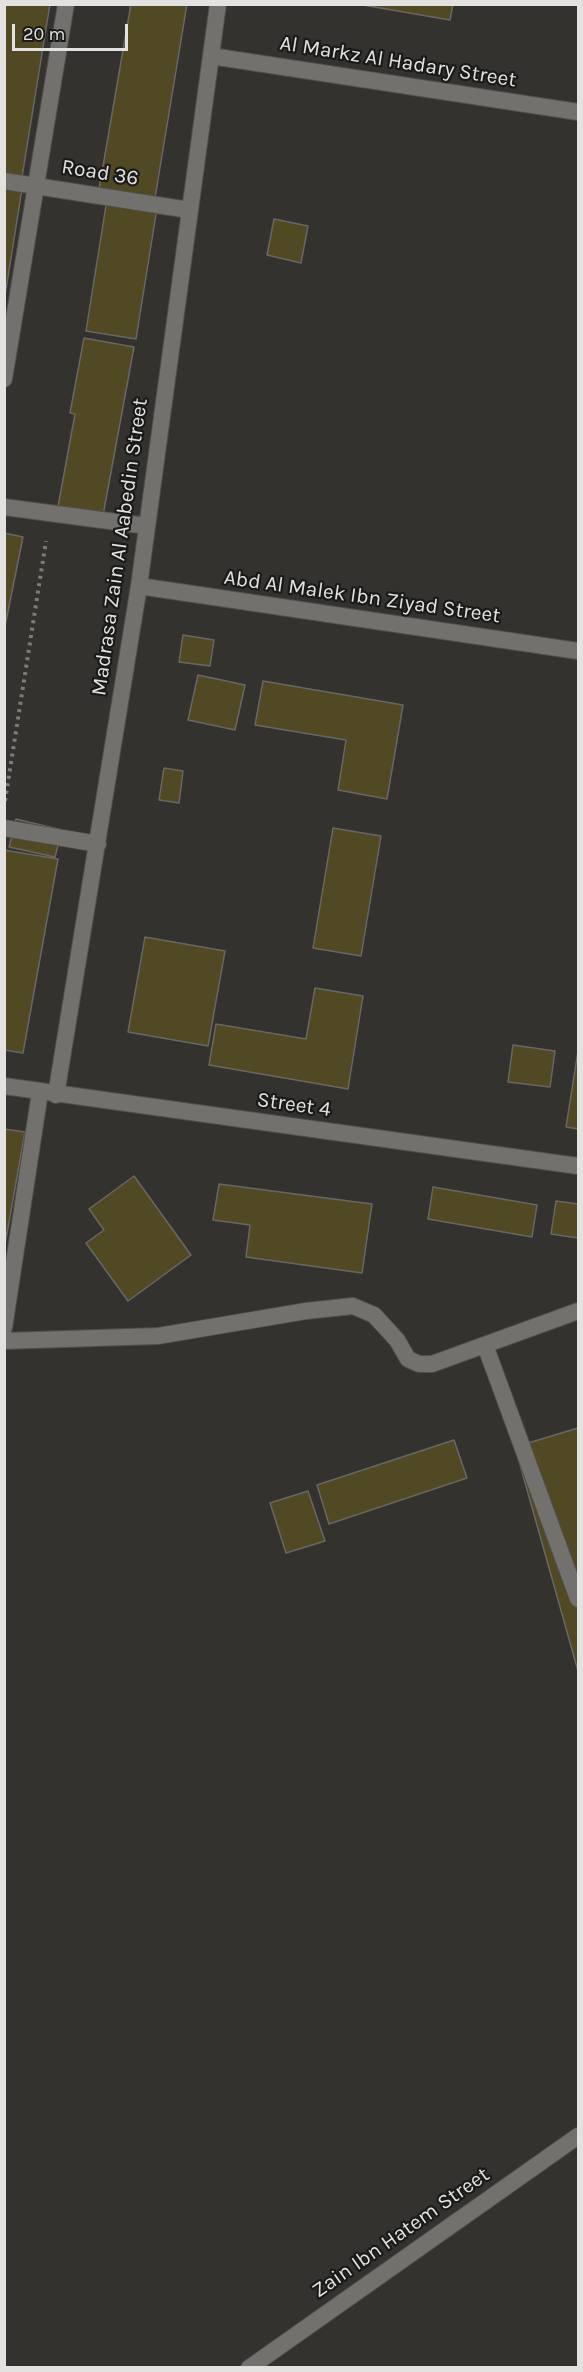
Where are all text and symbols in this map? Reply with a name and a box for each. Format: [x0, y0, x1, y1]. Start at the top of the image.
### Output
scale bar [15, 12, 130, 50]
text: 20 m [23, 23, 65, 45]
street label: Al Markz Al Hadary Street [278, 31, 518, 93]
street label: Road 36 [60, 154, 140, 192]
street label: Madrasa Zain Al Aabedin Street [87, 397, 153, 697]
street label: Abd Al Malek Ibn Ziyad Street [222, 565, 502, 629]
street label: Street 4 [255, 1087, 333, 1123]
street label: Zain Ibn Hatem Street [308, 2162, 494, 2304]

